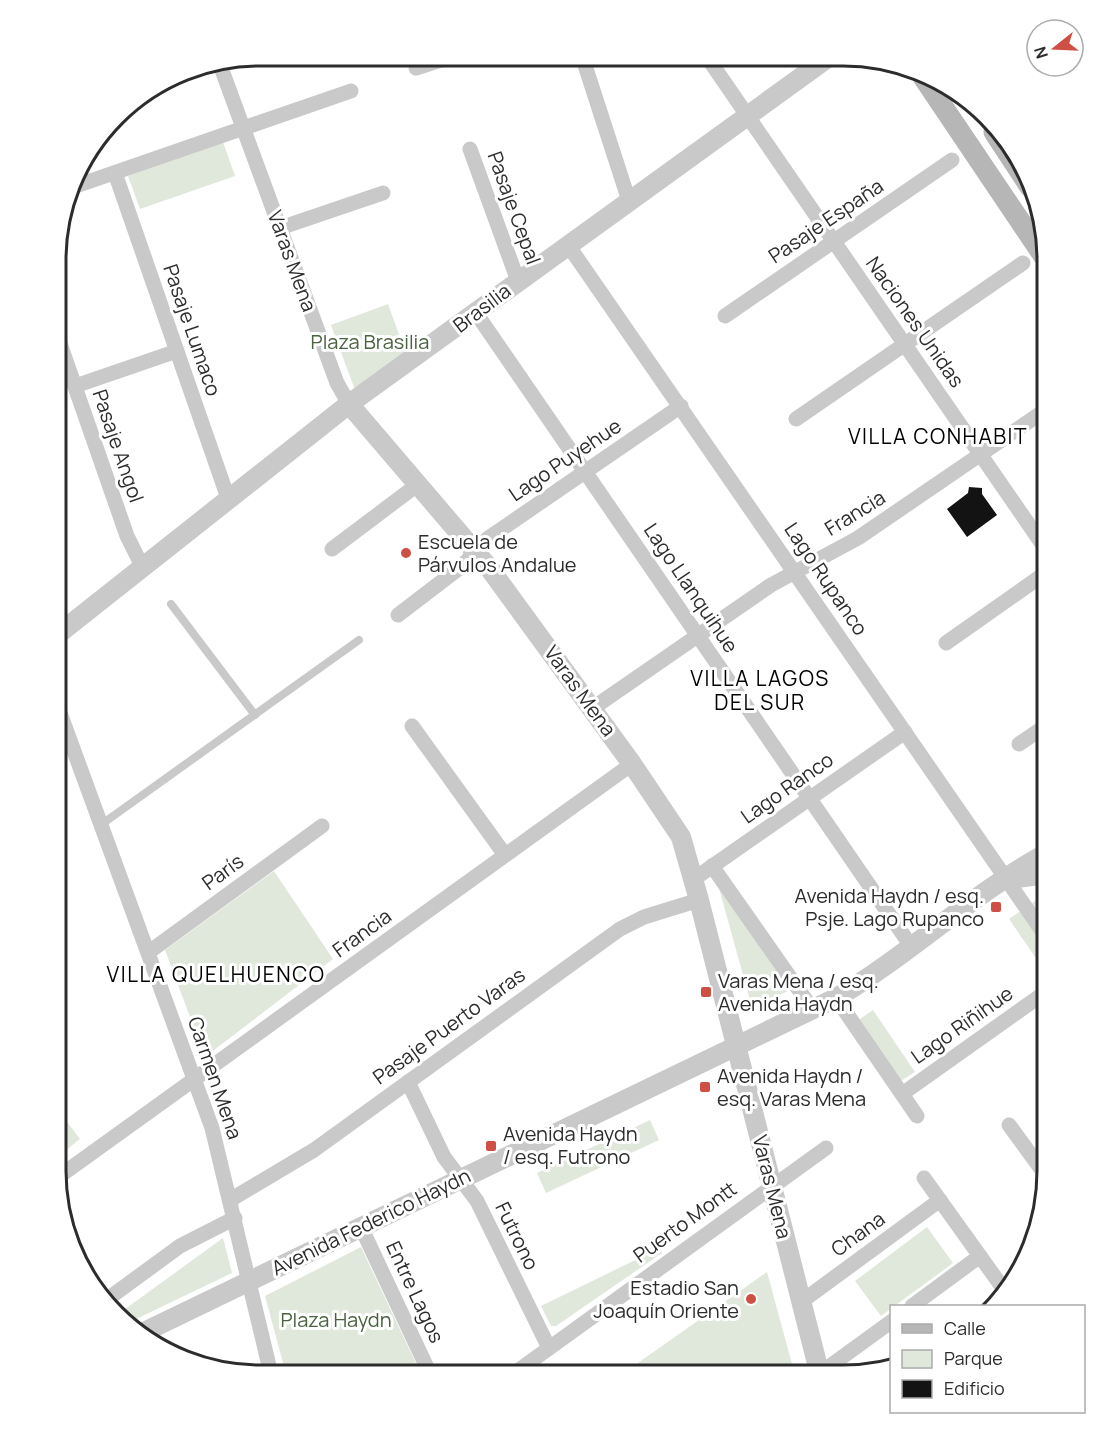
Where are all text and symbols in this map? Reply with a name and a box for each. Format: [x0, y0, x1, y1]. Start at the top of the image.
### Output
north arrow [1025, 18, 1085, 78]
text: N [1028, 44, 1053, 62]
street label: Pasaje Cepal [482, 148, 547, 268]
street label: Pasaje España [763, 172, 888, 269]
street label: Varas Mena [262, 206, 323, 315]
street label: Naciones Unidas [860, 251, 971, 393]
street label: Pasaje Lumaco [157, 260, 228, 400]
street label: Brasilia [447, 277, 516, 338]
park label: Plaza Brasilia [311, 328, 429, 355]
street label: Pasaje Angol [87, 386, 150, 506]
street label: Lago Puyehue [503, 412, 626, 507]
district label: VILLA CONHABIT [848, 422, 1028, 450]
street label: Francia [819, 484, 890, 542]
street label: Lago Rupanco [779, 517, 874, 641]
street label: Lago Llanquihue [638, 518, 745, 658]
place label: Escuela de Párvulos Andalue [418, 528, 577, 578]
marker: Escuela de Párvulos Andalue [399, 546, 413, 560]
street label: Varas Mena [538, 640, 622, 741]
district label: VILLA LAGOS DEL SUR [690, 664, 830, 716]
street label: Lago Ranco [735, 746, 838, 829]
street label: París [197, 847, 249, 896]
place label: Avenida Haydn / esq. Psje. Lago Rupanco [795, 882, 984, 932]
marker: Avenida Haydn / esq. Psje. Lago Rupanco [989, 900, 1003, 914]
street label: Francia [327, 902, 396, 963]
district label: VILLA QUELHUENCO [107, 960, 325, 988]
street label: Pasaje Puerto Varas [367, 961, 530, 1090]
place label: Varas Mena / esq. Avenida Haydn [718, 967, 879, 1017]
street label: Lago Riñihue [906, 980, 1018, 1070]
marker: Varas Mena / esq. Avenida Haydn [699, 985, 713, 999]
street label: Carmen Mena [182, 1013, 249, 1143]
place label: Avenida Haydn / esq. Varas Mena [717, 1062, 866, 1112]
marker: Avenida Haydn / esq. Varas Mena [698, 1080, 712, 1094]
place label: Avenida Haydn / esq. Futrono [503, 1120, 638, 1170]
street label: Varas Mena [747, 1132, 798, 1242]
marker: Avenida Haydn / esq. Futrono [484, 1139, 498, 1153]
street label: Avenida Federico Haydn [267, 1162, 475, 1281]
street label: Puerto Montt [628, 1175, 742, 1268]
street label: Futrono [489, 1197, 546, 1274]
street label: Chana [825, 1205, 890, 1262]
street label: Entre Lagos [380, 1237, 451, 1347]
place label: Estadio San Joaquín Oriente [594, 1274, 739, 1324]
marker: Estadio San Joaquín Oriente [744, 1292, 758, 1306]
legend [890, 1305, 1085, 1413]
park label: Plaza Haydn [280, 1306, 392, 1333]
text: Calle [944, 1316, 986, 1340]
text: Parque [944, 1346, 1003, 1370]
text: Edificio [944, 1376, 1005, 1400]

